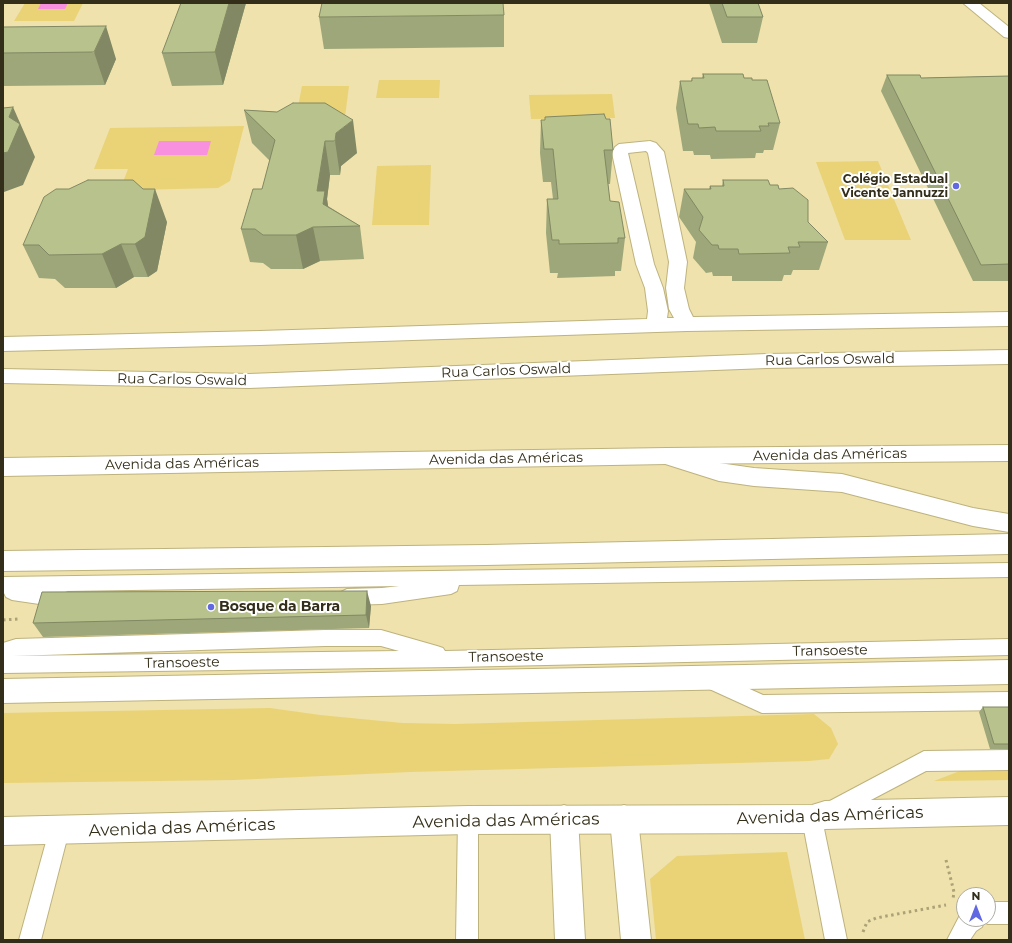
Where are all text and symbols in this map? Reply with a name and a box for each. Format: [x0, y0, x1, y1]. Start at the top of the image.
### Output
place label: Colégio Estadual Vicente Jannuzzi [841, 172, 948, 200]
marker: Colégio Estadual Vicente Jannuzzi [951, 181, 961, 191]
street label: Rua Carlos Oswald [765, 350, 895, 370]
street label: Rua Carlos Oswald [441, 360, 571, 382]
street label: Rua Carlos Oswald [117, 370, 247, 390]
street label: Avenida das Américas [753, 445, 907, 465]
street label: Avenida das Américas [429, 449, 583, 469]
street label: Avenida das Américas [105, 454, 259, 474]
place label: Bosque da Barra [219, 599, 340, 615]
marker: Bosque da Barra [206, 602, 216, 612]
street label: Transoeste [792, 642, 868, 660]
street label: Transoeste [468, 648, 544, 666]
street label: Transoeste [144, 654, 220, 672]
street label: Avenida das Américas [736, 803, 924, 829]
street label: Avenida das Américas [412, 809, 600, 833]
street label: Avenida das Américas [88, 815, 276, 841]
north arrow [956, 887, 996, 927]
text: N [972, 889, 980, 903]

